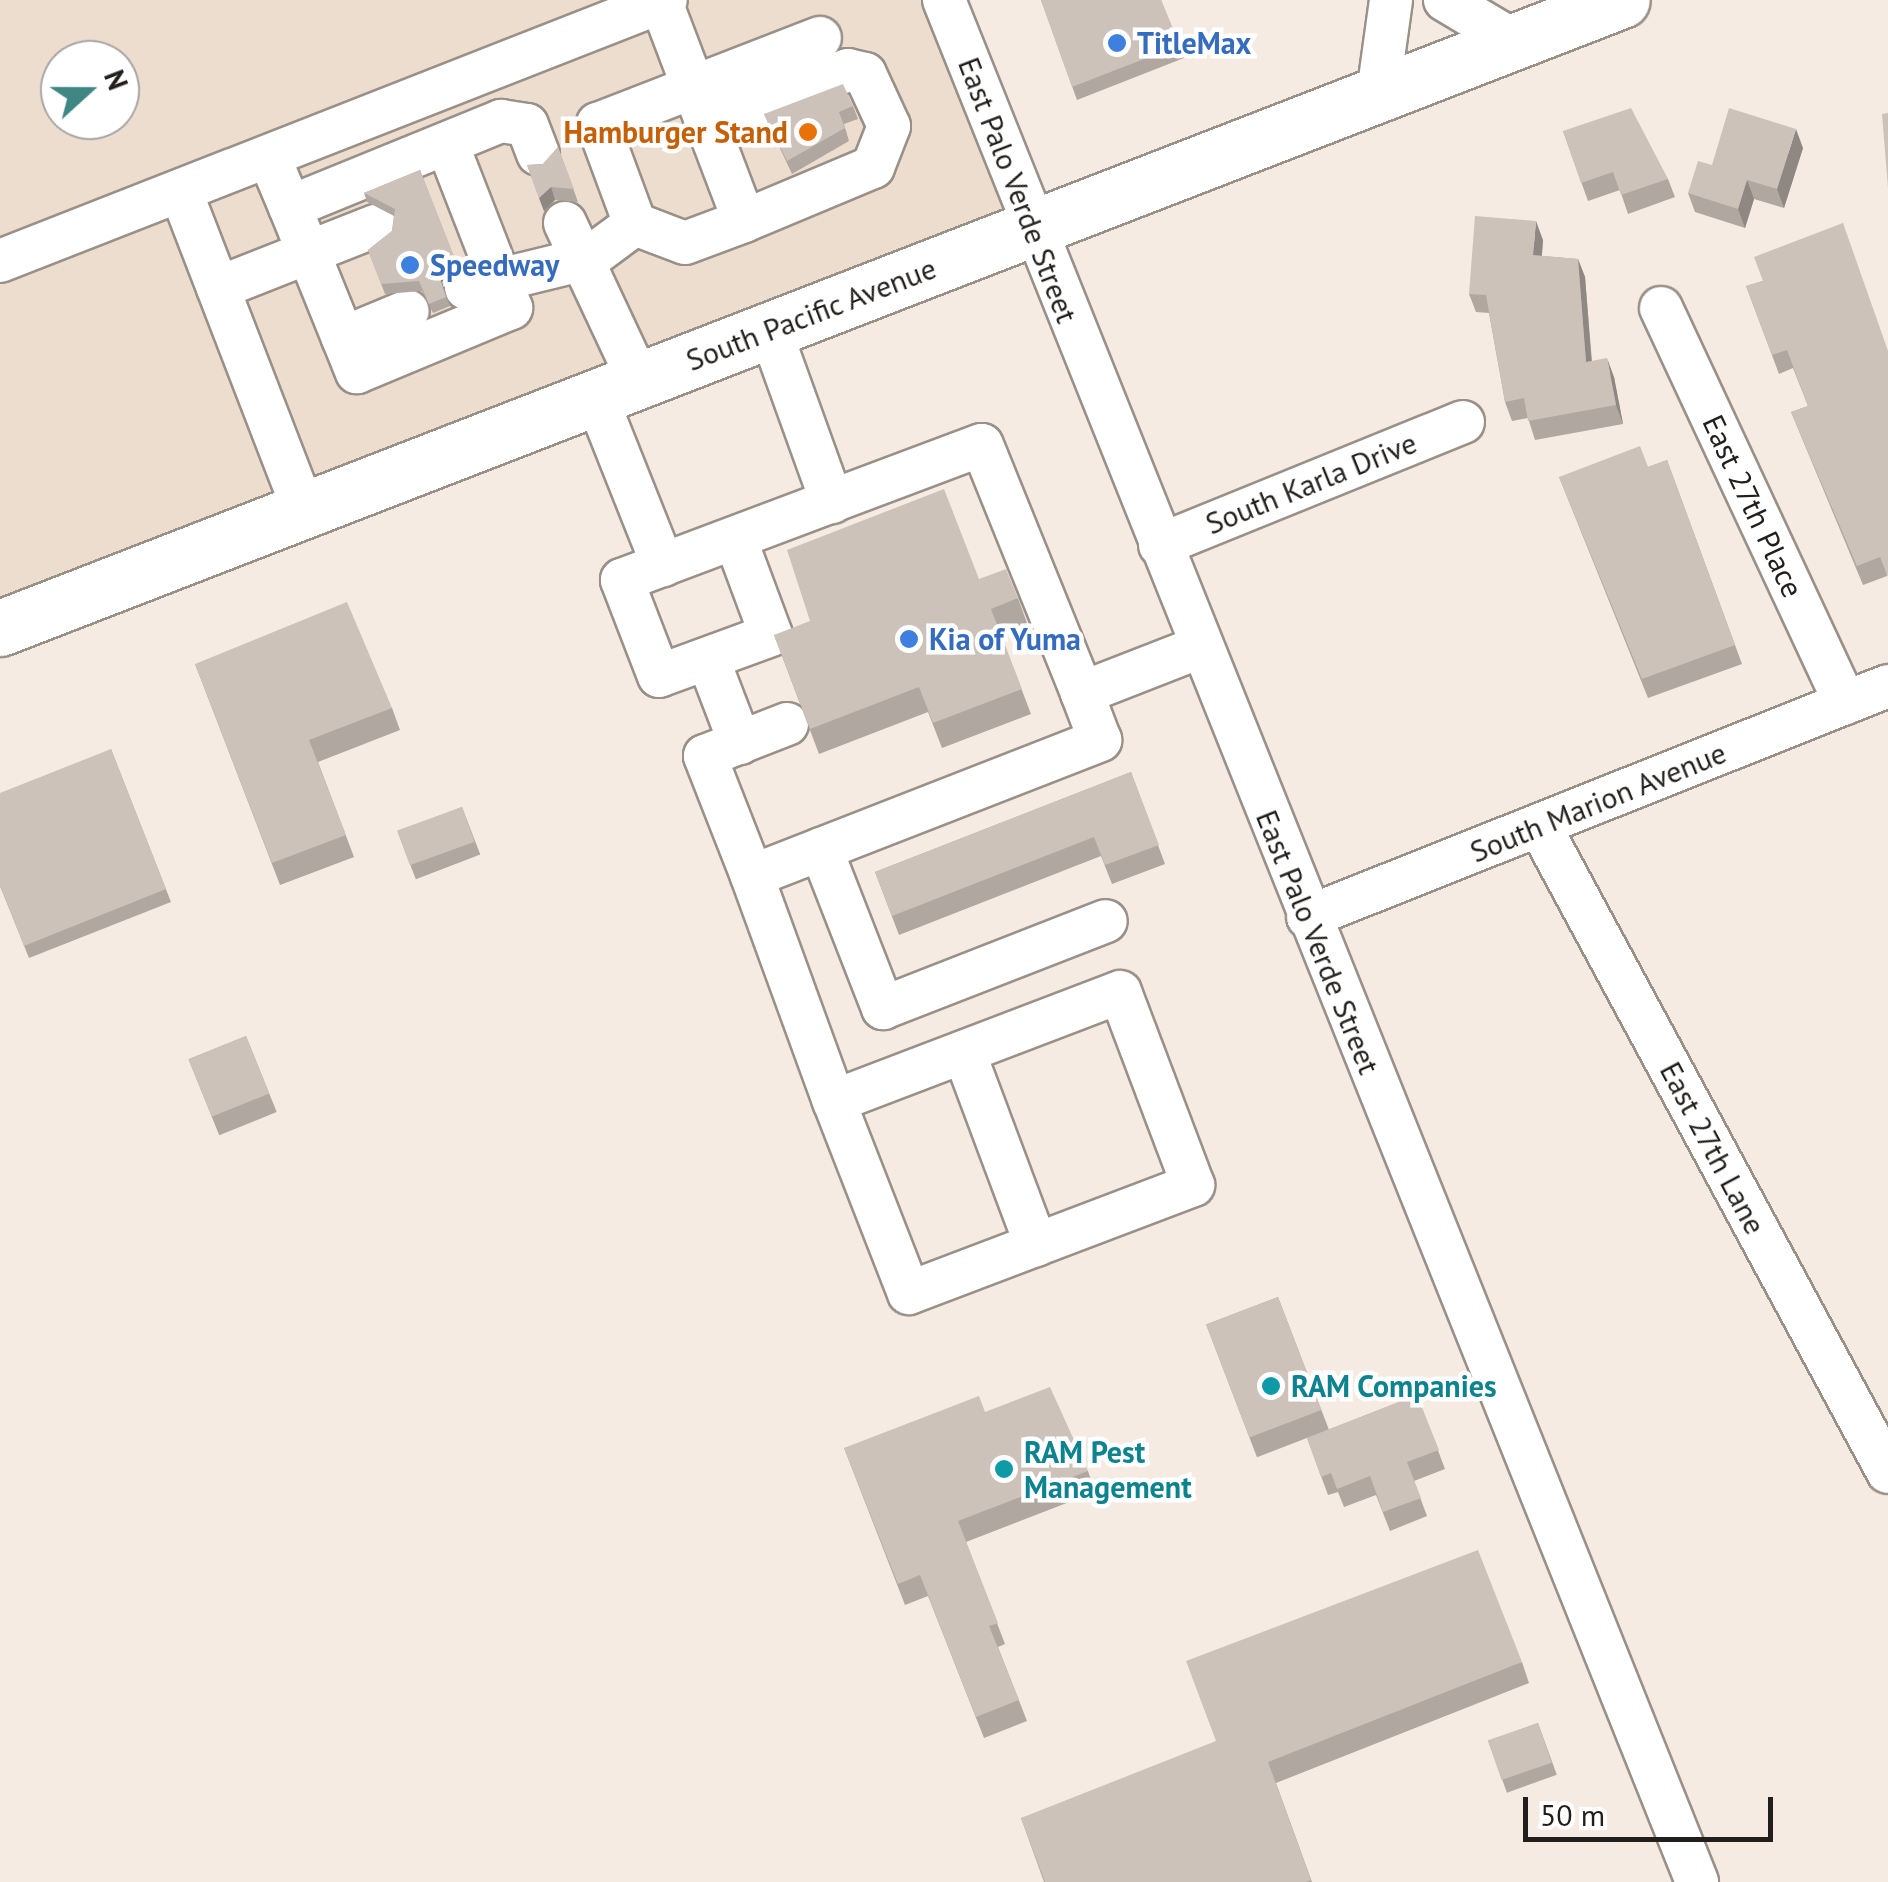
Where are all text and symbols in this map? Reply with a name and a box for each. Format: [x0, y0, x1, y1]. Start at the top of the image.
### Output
place label: TitleMax [1137, 25, 1251, 61]
marker: TitleMax [1106, 32, 1128, 54]
north arrow [40, 40, 140, 140]
street label: East Palo Verde Street [951, 52, 1085, 328]
text: N [96, 65, 137, 95]
place label: Hamburger Stand [563, 114, 788, 150]
marker: Hamburger Stand [797, 121, 819, 143]
place label: Speedway [430, 247, 559, 283]
street label: South Pacific Avenue [680, 249, 942, 379]
marker: Speedway [399, 254, 421, 276]
street label: East 27th Place [1695, 409, 1811, 603]
street label: South Karla Drive [1200, 424, 1422, 542]
place label: Kia of Yuma [929, 621, 1082, 657]
marker: Kia of Yuma [898, 628, 920, 650]
street label: South Marion Avenue [1464, 734, 1732, 870]
street label: East Palo Verde Street [1248, 805, 1388, 1079]
street label: East 27th Lane [1653, 1056, 1773, 1240]
place label: RAM Companies [1291, 1368, 1497, 1404]
marker: RAM Companies [1260, 1375, 1282, 1397]
place label: RAM Pest Management [1024, 1434, 1192, 1504]
marker: RAM Pest Management [993, 1458, 1015, 1480]
scale bar [1528, 1777, 1778, 1839]
text: 50 m [1540, 1795, 1605, 1834]

